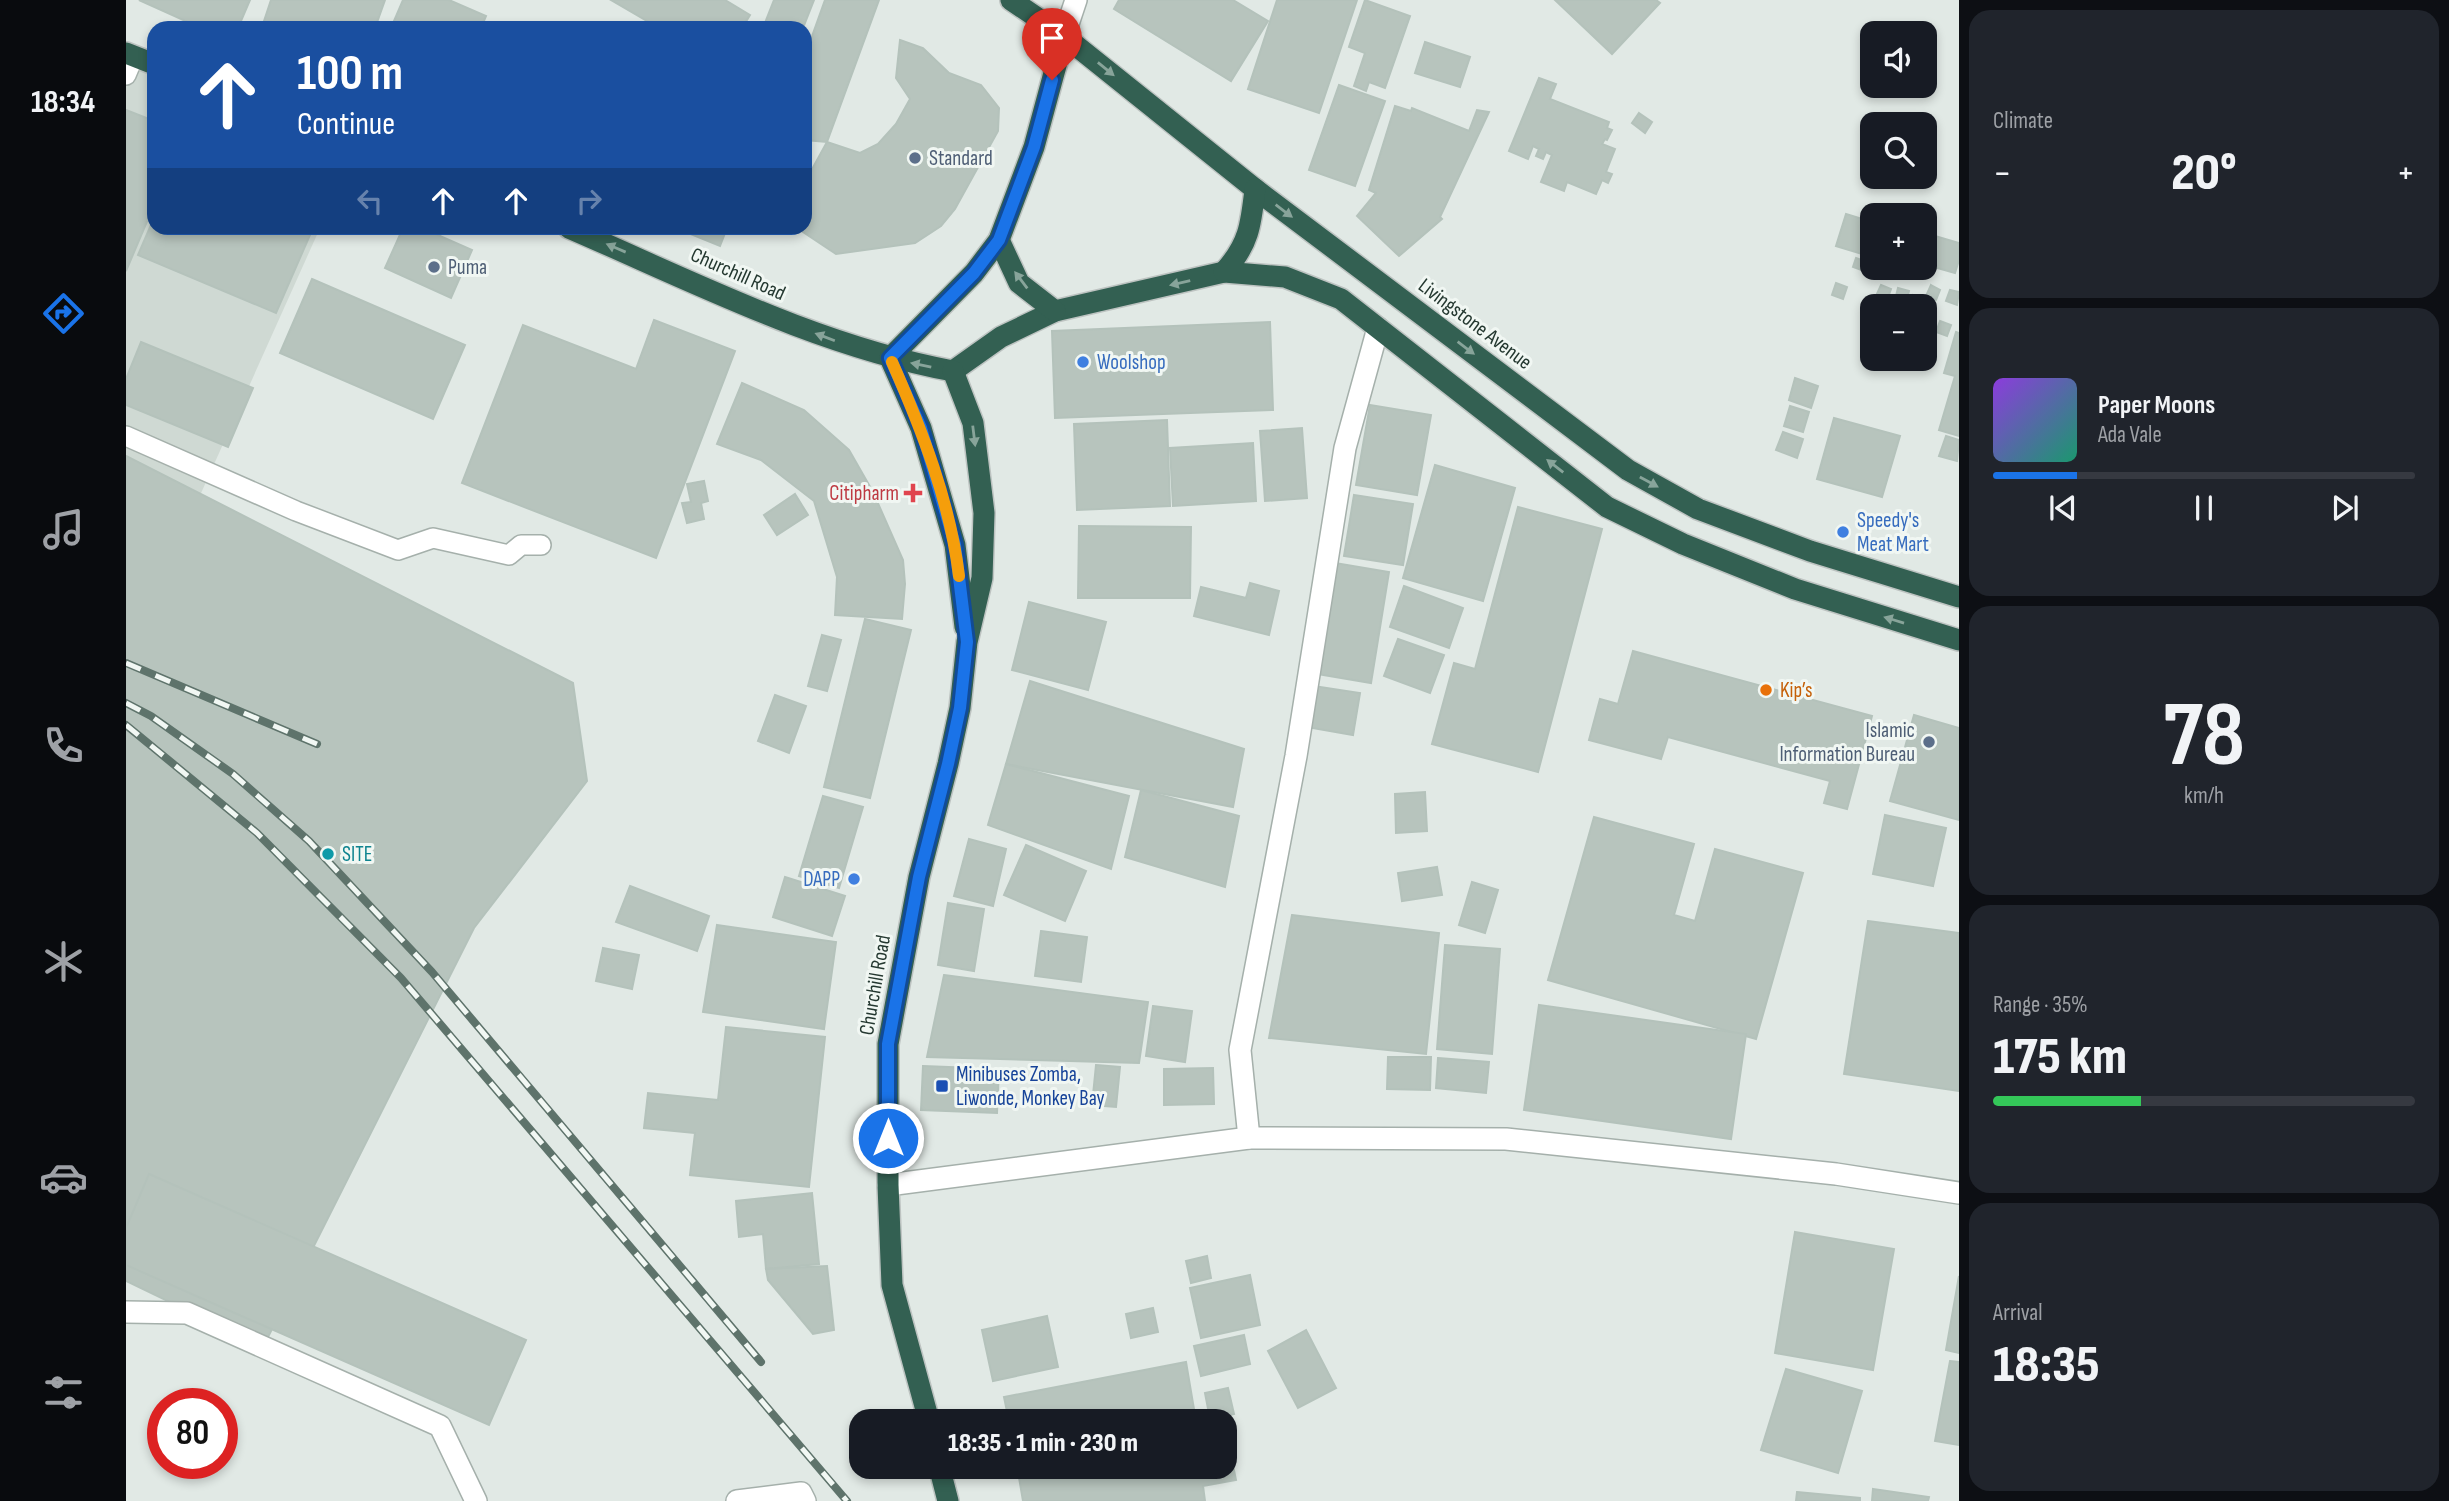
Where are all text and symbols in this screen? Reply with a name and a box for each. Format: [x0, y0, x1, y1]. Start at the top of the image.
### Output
pin [1022, 8, 1082, 80]
icon: arrive [1033, 19, 1071, 57]
map controls [1860, 21, 1937, 371]
button: sound [1860, 21, 1937, 98]
text: 100 m [297, 45, 403, 104]
icon: ahead [182, 49, 273, 140]
one-way arrow [1096, 62, 1114, 77]
text: 18:34 [31, 83, 95, 122]
text: Continue [297, 105, 395, 144]
text: Climate [1993, 107, 2053, 135]
button: search [1860, 112, 1937, 189]
text: 20° [2171, 142, 2237, 205]
place label: Standard [929, 146, 993, 171]
marker: Standard [907, 150, 923, 166]
text: − [1993, 151, 2012, 196]
text: + [2396, 151, 2415, 196]
icon: left [351, 182, 389, 220]
icon: ahead [424, 182, 462, 220]
icon: ahead [497, 182, 535, 220]
icon: right [570, 182, 608, 220]
button: + [1860, 203, 1937, 280]
one-way arrow [1274, 204, 1293, 218]
one-way arrow [606, 242, 626, 254]
street label: Churchill Road [687, 242, 789, 306]
place label: Puma [448, 255, 487, 280]
marker: Puma [426, 259, 442, 275]
one-way arrow [1013, 272, 1028, 290]
street label: Livingstone Avenue [1413, 273, 1537, 375]
one-way arrow [1169, 277, 1191, 288]
icon: directions [39, 289, 88, 338]
button: − [1860, 294, 1937, 371]
one-way arrow [814, 332, 835, 343]
one-way arrow [1456, 340, 1474, 355]
place label: Woolshop [1097, 350, 1166, 375]
marker: Woolshop [1075, 354, 1091, 370]
one-way arrow [910, 359, 932, 370]
text: Paper Moons [2098, 390, 2215, 421]
text: Ada Vale [2098, 421, 2162, 449]
one-way arrow [969, 425, 980, 447]
one-way arrow [1547, 459, 1565, 474]
one-way arrow [1640, 476, 1659, 488]
place label: Citipharm [829, 481, 899, 506]
marker: Citipharm [905, 485, 921, 501]
icon: previous [2044, 489, 2082, 527]
icon: pause [2185, 489, 2223, 527]
icon: next [2326, 489, 2364, 527]
icon: music [39, 505, 88, 554]
place label: Speedy's Meat Mart [1857, 508, 1929, 557]
marker: Speedy's Meat Mart [1835, 524, 1851, 540]
one-way arrow [1883, 614, 1904, 625]
place label: Kip’s [1780, 678, 1812, 703]
marker: Kip’s [1758, 682, 1774, 698]
text: 78 [2163, 682, 2245, 791]
place label: Islamic Information Bureau [1779, 718, 1915, 767]
icon: phone [39, 721, 88, 770]
marker: Islamic Information Bureau [1921, 734, 1937, 750]
text: km/h [2184, 782, 2224, 810]
place label: SITE [342, 842, 372, 867]
marker: SITE [320, 846, 336, 862]
place label: DAPP [803, 867, 840, 892]
marker: DAPP [846, 871, 862, 887]
street label: Churchill Road [854, 933, 896, 1037]
icon: climate [39, 937, 88, 986]
text: Range · 35% [1993, 991, 2088, 1019]
text: 175 km [1993, 1026, 2127, 1089]
place label: Minibuses Zomba, Liwonde, Monkey Bay [956, 1062, 1105, 1111]
marker: Minibuses Zomba, Liwonde, Monkey Bay [934, 1078, 950, 1094]
position arrow [851, 1101, 925, 1175]
icon: car [39, 1153, 88, 1202]
text: Arrival [1993, 1299, 2042, 1327]
text: 18:35 [1993, 1334, 2100, 1397]
icon: filters [39, 1368, 88, 1417]
speed limit sign: 80 [147, 1388, 238, 1479]
text: 18:35 · 1 min · 230 m [948, 1428, 1138, 1459]

